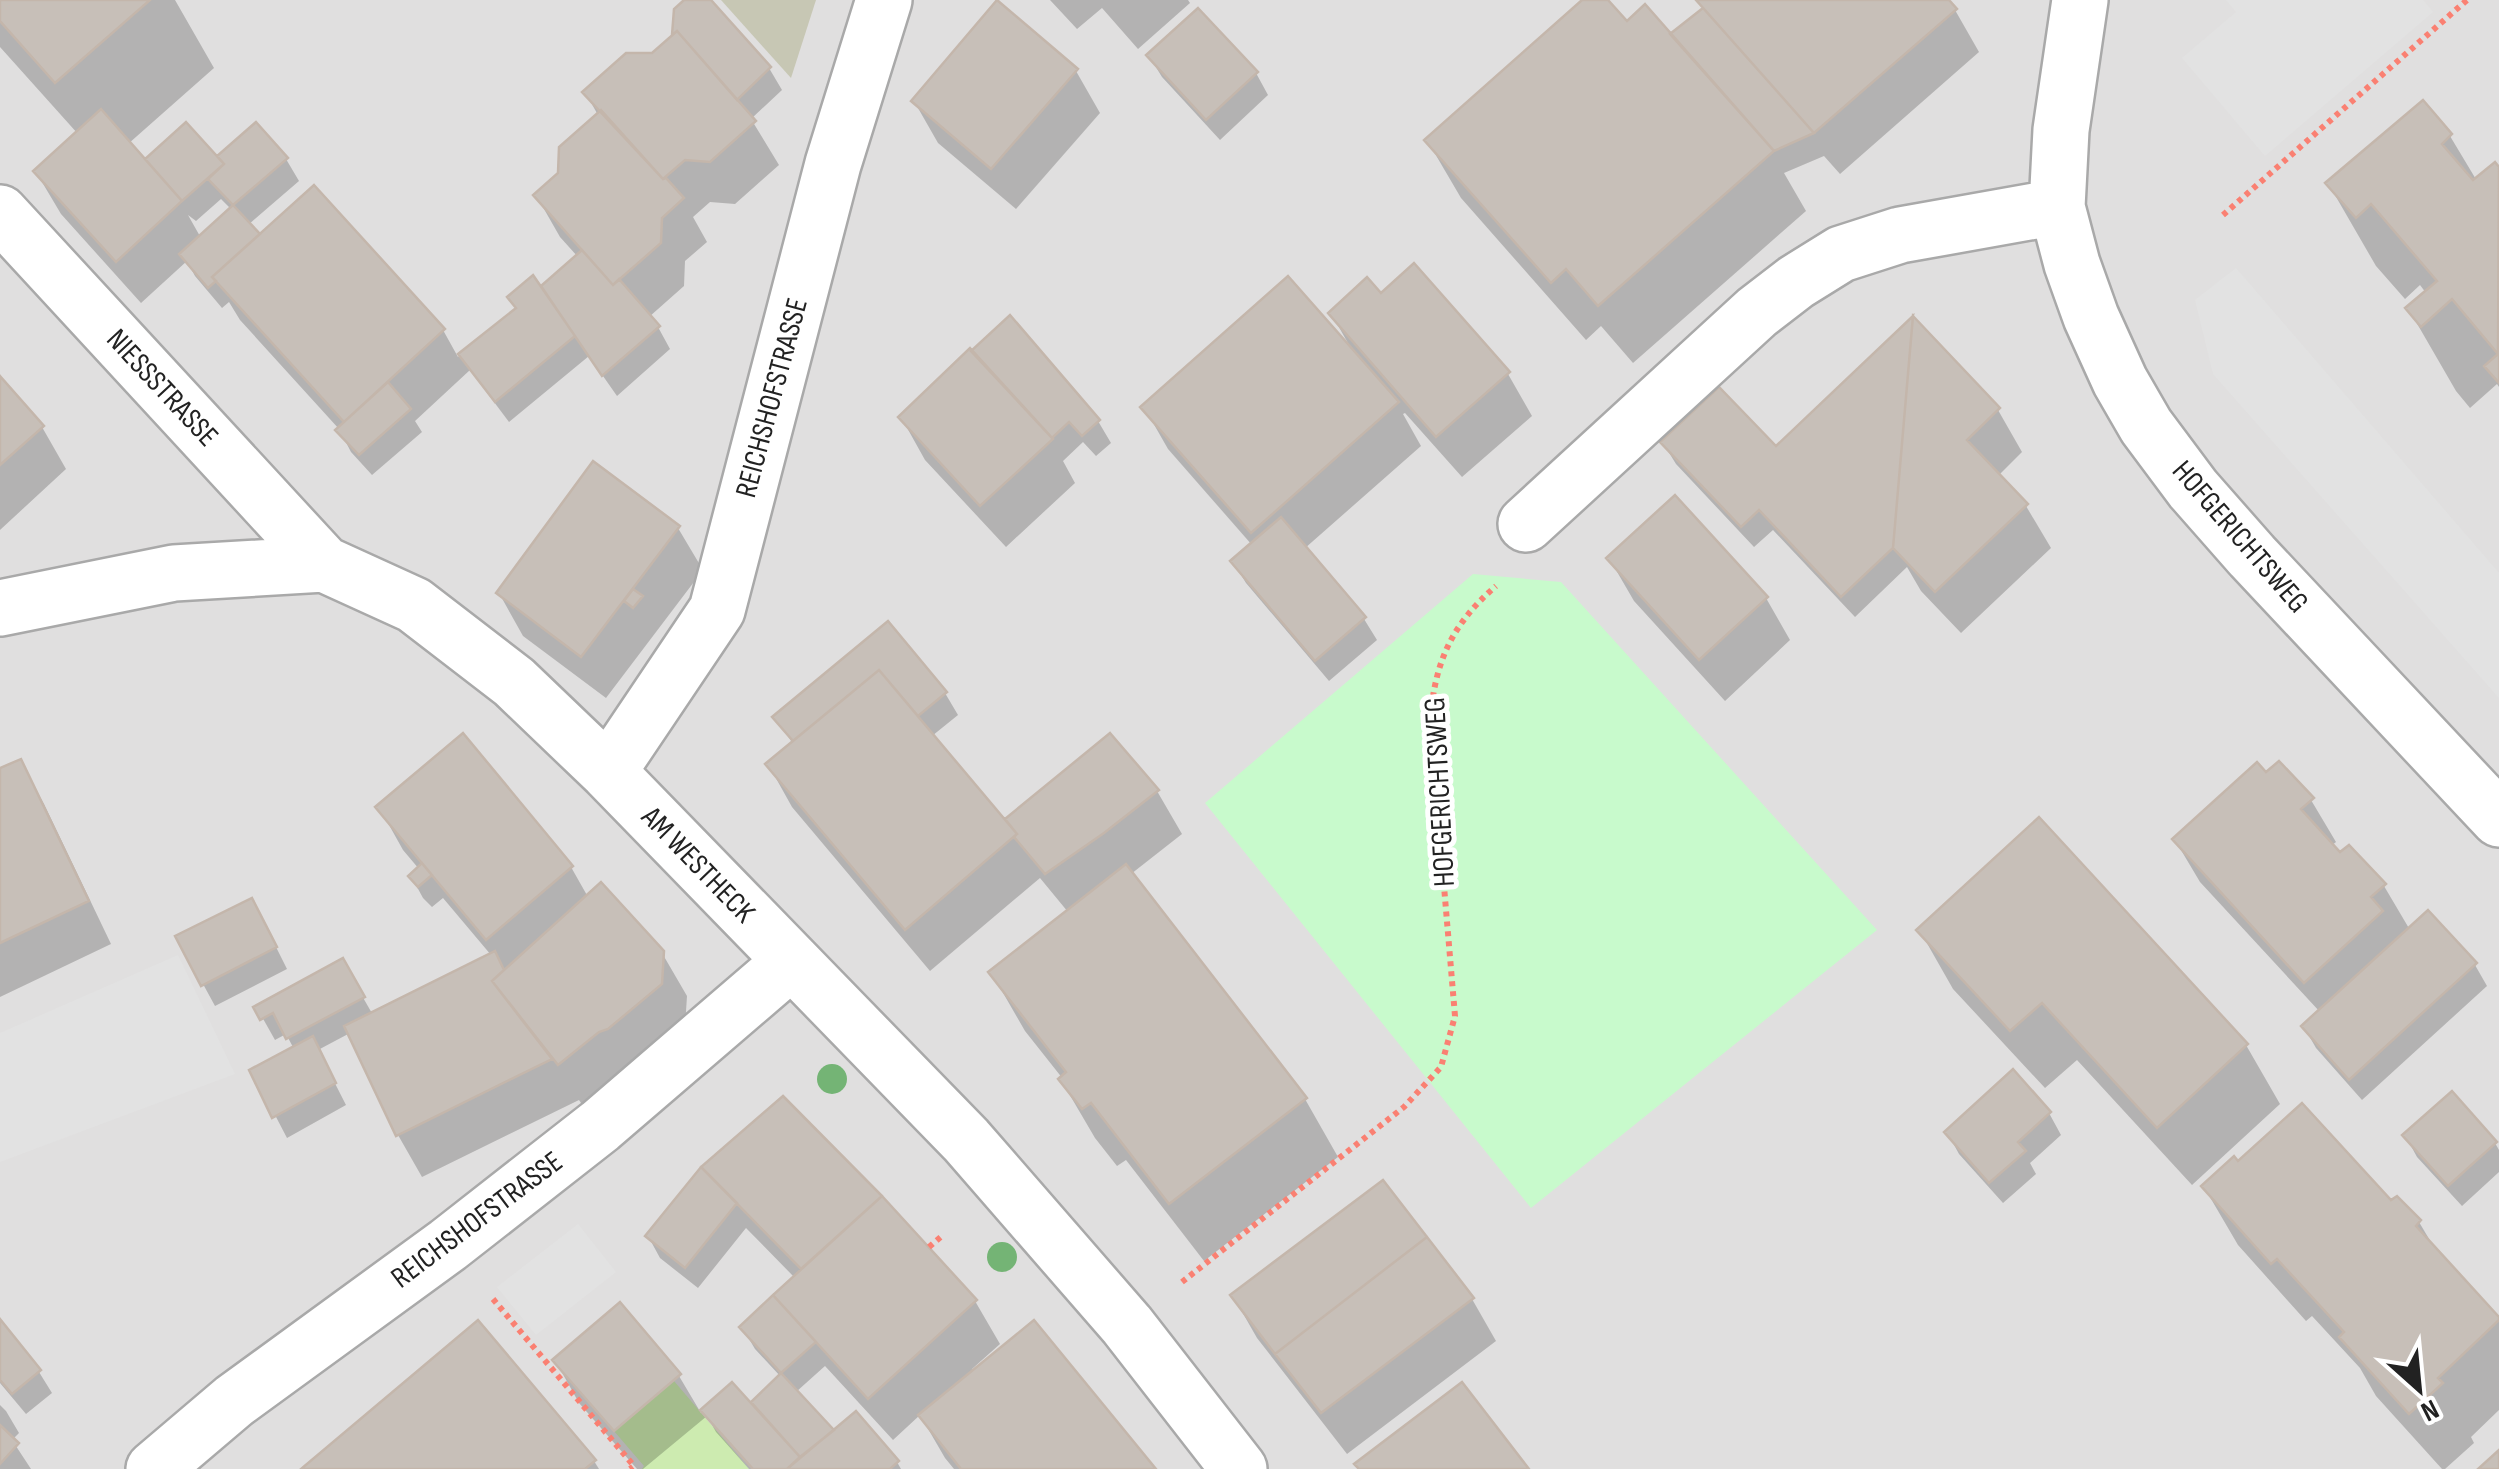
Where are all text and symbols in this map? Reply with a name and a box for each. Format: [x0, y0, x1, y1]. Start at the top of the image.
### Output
street label: REICHSHOFSTRASSE [728, 294, 816, 502]
street label: NIESSSTRASSE [99, 322, 225, 454]
street label: HOFGERICHTSWEG [2164, 454, 2316, 620]
street label: HOFGERICHTSWEG [1417, 696, 1463, 888]
street label: AM WESTHECK [633, 799, 762, 931]
street label: REICHSHOFSTRASSE [384, 1144, 570, 1296]
north arrow [2369, 1339, 2469, 1439]
text: N [2416, 1392, 2444, 1428]

